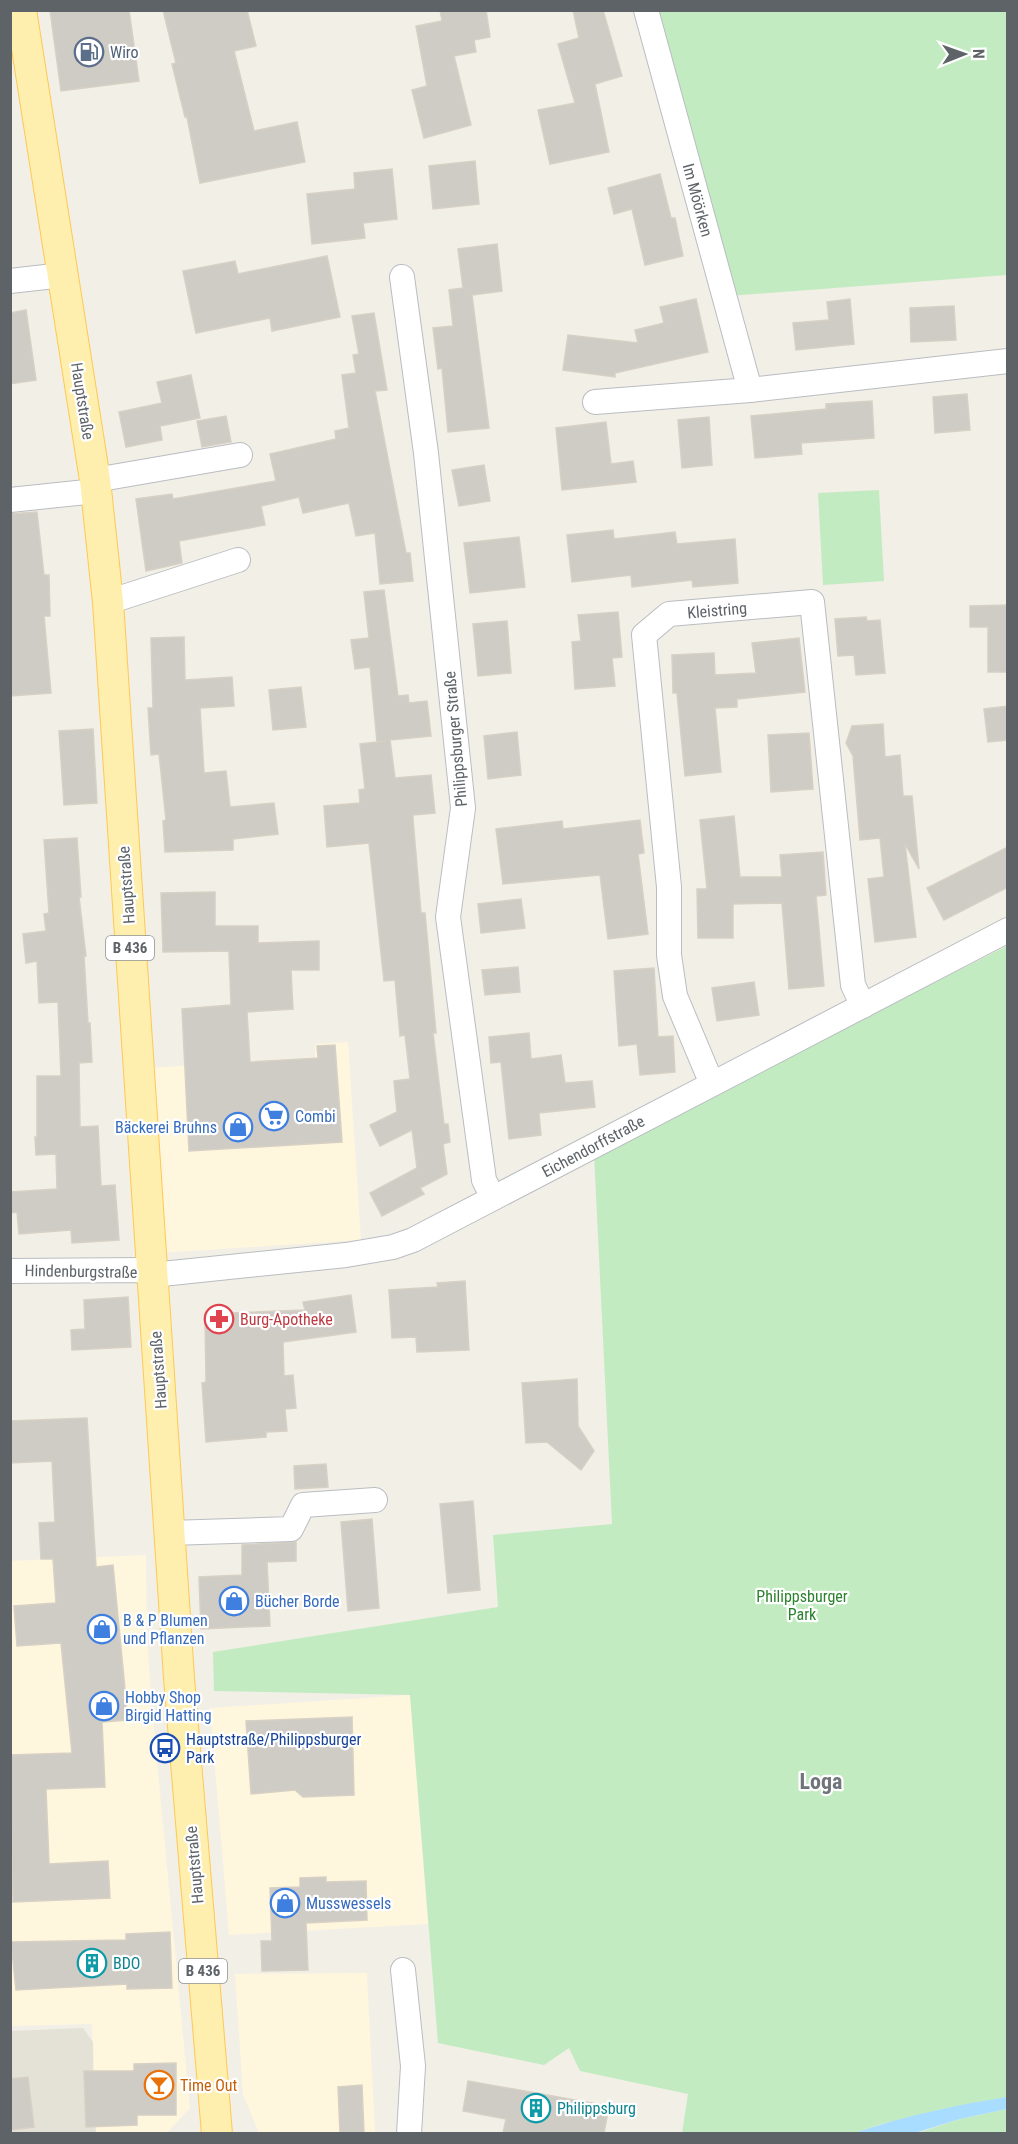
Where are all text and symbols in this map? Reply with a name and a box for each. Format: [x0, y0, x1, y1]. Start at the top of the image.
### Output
north arrow [934, 24, 994, 84]
fuel station icon: Wiro [73, 36, 105, 68]
place label: Wiro [110, 43, 139, 62]
text: N [969, 49, 988, 59]
street label: Im Möörken [679, 161, 716, 239]
street label: Hauptstraße [67, 361, 98, 441]
street label: Kleistring [686, 598, 748, 623]
street label: Philippsburger Straße [440, 670, 471, 808]
street label: Hauptstraße [114, 845, 139, 925]
road number: B 436 [106, 936, 154, 960]
supermarket icon: Combi [258, 1100, 290, 1132]
place label: Combi [295, 1107, 336, 1126]
shop icon: Bäckerei Bruhns [222, 1111, 254, 1143]
street label: Eichendorffstraße [539, 1111, 648, 1181]
place label: Bäckerei Bruhns [115, 1118, 217, 1137]
street label: Hindenburgstraße [24, 1261, 138, 1282]
pharmacy icon: Burg-Apotheke [203, 1303, 235, 1335]
place label: Burg-Apotheke [240, 1310, 333, 1329]
street label: Hauptstraße [146, 1330, 171, 1410]
shop icon: Bücher Borde [218, 1585, 250, 1617]
park label: Philippsburger Park [756, 1587, 848, 1624]
place label: Bücher Borde [255, 1592, 340, 1611]
place label: B & P Blumen und Pflanzen [123, 1611, 208, 1648]
shop icon: B & P Blumen und Pflanzen [86, 1613, 118, 1645]
place label: Hobby Shop Birgid Hatting [125, 1688, 212, 1725]
shop icon: Hobby Shop Birgid Hatting [88, 1690, 120, 1722]
place label: Hauptstraße/Philippsburger Park [186, 1730, 361, 1767]
bus stop icon: Hauptstraße/Philippsburger Park [149, 1732, 181, 1764]
district label: Loga [800, 1769, 842, 1794]
street label: Hauptstraße [182, 1825, 207, 1905]
shop icon: Musswessels [269, 1887, 301, 1919]
place label: Musswessels [306, 1894, 391, 1913]
building icon: BDO [76, 1947, 108, 1979]
place label: BDO [113, 1954, 140, 1973]
road number: B 436 [179, 1959, 227, 1983]
bar icon: Time Out [143, 2069, 175, 2101]
place label: Time Out [180, 2076, 238, 2095]
building icon: Philippsburg [520, 2092, 552, 2124]
place label: Philippsburg [557, 2099, 636, 2118]

